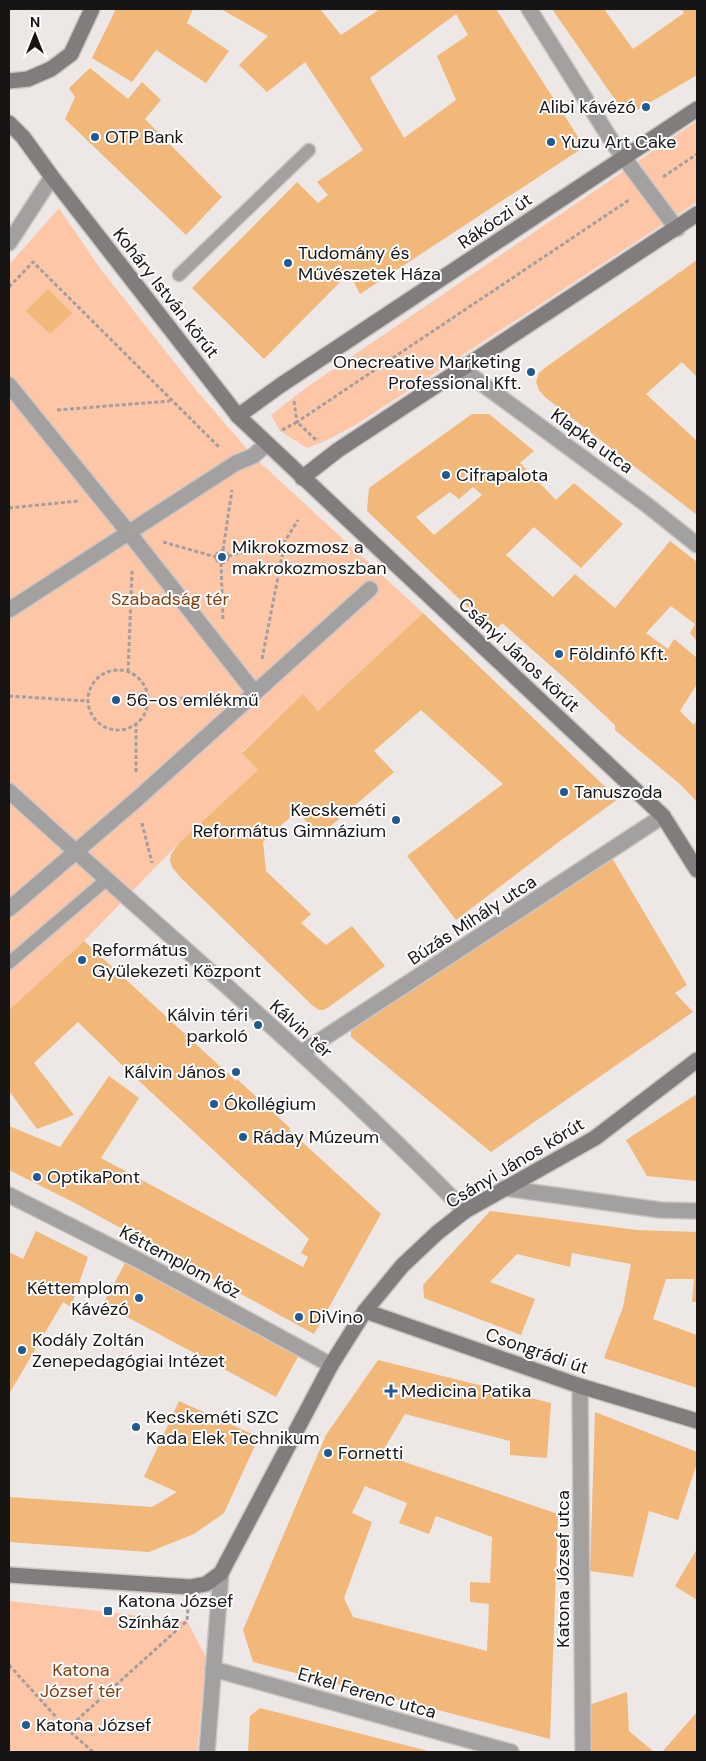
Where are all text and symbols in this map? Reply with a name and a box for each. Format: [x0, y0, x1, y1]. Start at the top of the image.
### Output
north arrow [10, 10, 60, 60]
text: N [30, 13, 40, 31]
place label: Alibi kávézó [539, 95, 636, 119]
marker: Alibi kávézó [640, 101, 652, 113]
place label: OTP Bank [105, 125, 184, 149]
place label: Yuzu Art Cake [561, 130, 676, 154]
marker: OTP Bank [89, 131, 101, 143]
marker: Yuzu Art Cake [545, 136, 557, 148]
street label: Rákóczi út [453, 187, 537, 255]
street label: Koháry István körút [108, 223, 224, 363]
place label: Tudomány és Művészetek Háza [298, 241, 441, 286]
marker: Tudomány és Művészetek Háza [282, 257, 294, 269]
place label: Onecreative Marketing Professional Kft. [333, 350, 521, 395]
marker: Onecreative Marketing Professional Kft. [525, 366, 537, 378]
street label: Klapka utca [546, 403, 638, 479]
place label: Cifrapalota [456, 463, 548, 487]
marker: Cifrapalota [440, 469, 452, 481]
place label: Mikrokozmosz a makrokozmoszban [232, 535, 387, 580]
marker: Mikrokozmosz a makrokozmoszban [216, 551, 228, 563]
park label: Szabadság tér [111, 587, 229, 611]
street label: Csányi János körút [453, 592, 585, 718]
place label: Földinfó Kft. [569, 642, 667, 666]
marker: Földinfó Kft. [553, 648, 565, 660]
place label: 56-os emlékmű [126, 688, 258, 712]
marker: 56-os emlékmű [110, 694, 122, 706]
place label: Tanuszoda [574, 780, 662, 804]
marker: Tanuszoda [558, 786, 570, 798]
place label: Kecskeméti Református Gimnázium [193, 798, 386, 843]
marker: Kecskeméti Református Gimnázium [390, 814, 402, 826]
street label: Búzás Mihály utca [403, 869, 541, 971]
place label: Református Gyülekezeti Központ [92, 938, 261, 983]
marker: Református Gyülekezeti Központ [76, 954, 88, 966]
street label: Kálvin tér [265, 994, 338, 1064]
place label: Kálvin téri parkoló [167, 1003, 248, 1048]
marker: Kálvin téri parkoló [252, 1019, 264, 1031]
place label: Kálvin János [124, 1060, 226, 1084]
marker: Kálvin János [230, 1066, 242, 1078]
place label: Ókollégium [224, 1092, 316, 1116]
marker: Ókollégium [208, 1098, 220, 1110]
street label: Csányi János körút [441, 1112, 589, 1214]
place label: Ráday Múzeum [253, 1125, 379, 1149]
marker: Ráday Múzeum [237, 1131, 249, 1143]
place label: OptikaPont [47, 1165, 140, 1189]
marker: OptikaPont [31, 1171, 43, 1183]
street label: Kéttemplom köz [115, 1220, 245, 1304]
place label: Kéttemplom Kávézó [27, 1276, 129, 1321]
marker: Kéttemplom Kávézó [133, 1292, 145, 1304]
place label: DiVino [309, 1305, 363, 1329]
marker: DiVino [293, 1311, 305, 1323]
street label: Csongrádi út [482, 1322, 592, 1380]
place label: Kodály Zoltán Zenepedagógiai Intézet [32, 1328, 225, 1373]
marker: Kodály Zoltán Zenepedagógiai Intézet [16, 1344, 28, 1356]
place label: Medicina Patika [401, 1379, 531, 1403]
marker: Medicina Patika [385, 1385, 397, 1397]
place label: Kecskeméti SZC Kada Elek Technikum [146, 1405, 319, 1450]
marker: Kecskeméti SZC Kada Elek Technikum [130, 1421, 142, 1433]
place label: Fornetti [338, 1441, 403, 1465]
marker: Fornetti [322, 1447, 334, 1459]
street label: Katona József utca [551, 1490, 575, 1648]
place label: Katona József Színház [118, 1589, 233, 1634]
marker: Katona József Színház [102, 1605, 114, 1617]
park label: Katona József tér [40, 1658, 122, 1703]
street label: Erkel Ferenc utca [295, 1662, 439, 1724]
place label: Katona József [36, 1713, 151, 1737]
marker: Katona József [20, 1719, 32, 1731]

